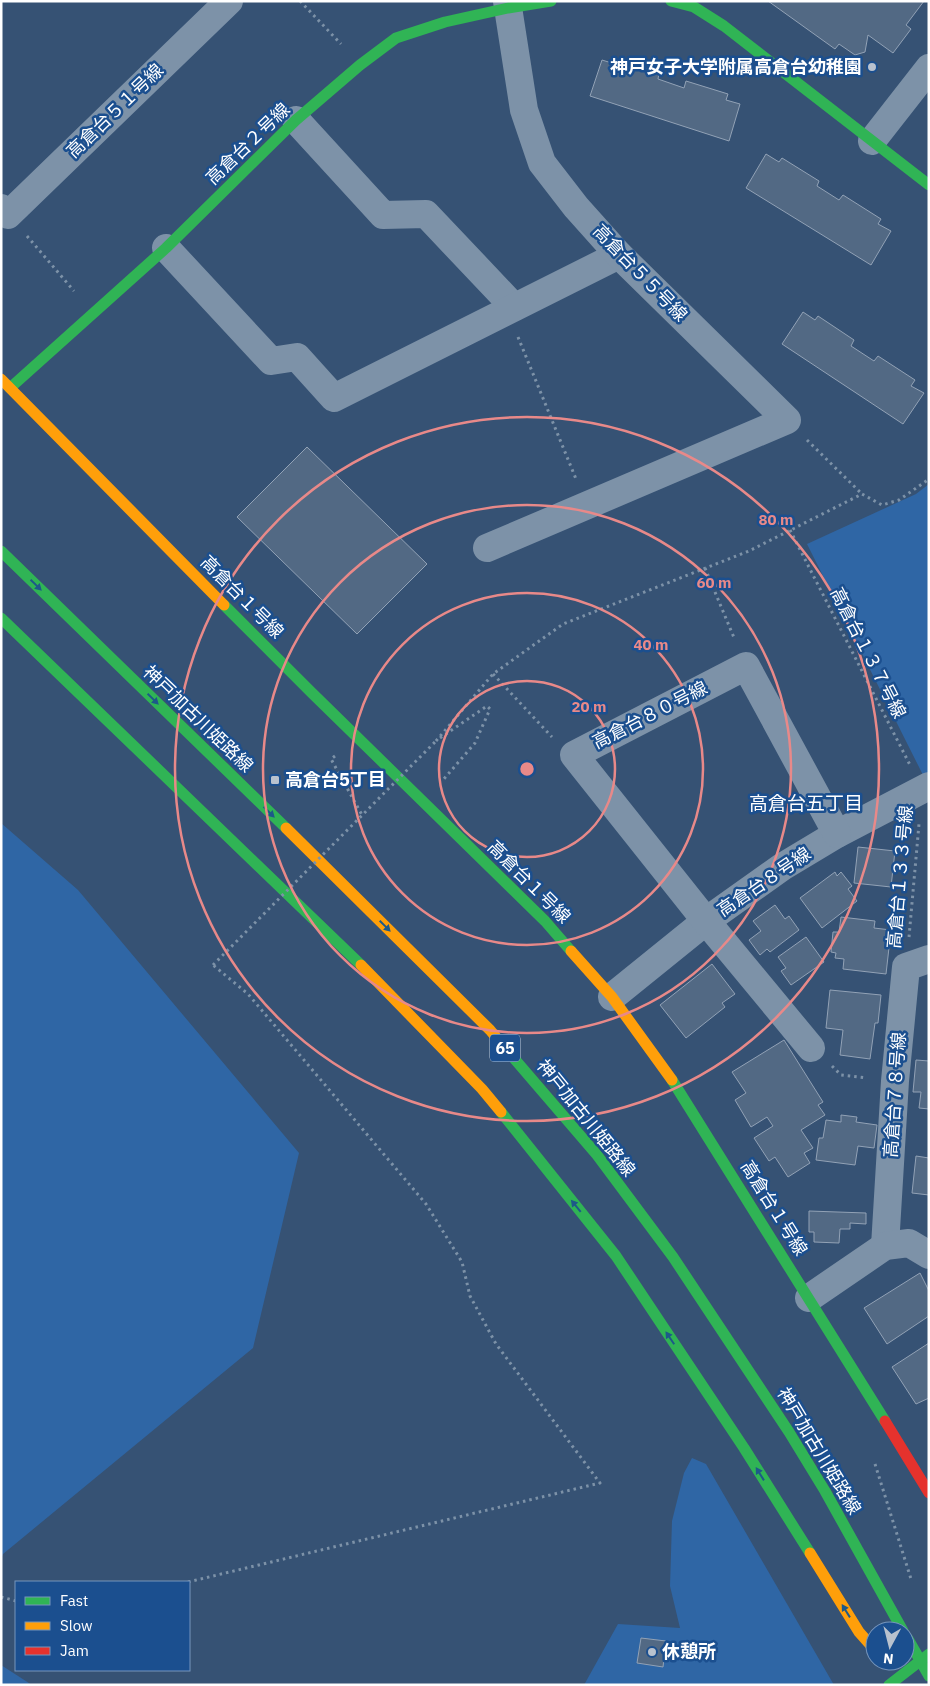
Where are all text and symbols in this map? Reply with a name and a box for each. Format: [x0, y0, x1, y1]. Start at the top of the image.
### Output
place label: 神戸女子大学附属高倉台幼稚園 [610, 55, 862, 78]
street label: 高倉台５１号線 [61, 59, 168, 163]
marker: 神戸女子大学附属高倉台幼稚園 [866, 61, 878, 73]
street label: 高倉台２号線 [201, 98, 294, 189]
street label: 高倉台５５号線 [588, 219, 692, 326]
text: 80 m [759, 510, 793, 529]
street label: 高倉台１号線 [196, 550, 289, 643]
text: 60 m [697, 573, 731, 592]
one-way arrow [30, 579, 42, 591]
street label: 高倉台１３７号線 [826, 583, 911, 722]
text: 40 m [634, 635, 668, 654]
street label: 神戸加古川姫路線 [139, 660, 258, 777]
street label: 高倉台８０号線 [588, 676, 711, 753]
one-way arrow [146, 693, 158, 705]
text: 20 m [572, 697, 606, 716]
centre of rings [518, 760, 536, 778]
place label: 高倉台5丁目 [285, 768, 386, 791]
marker: 高倉台5丁目 [269, 774, 281, 786]
district label: 高倉台五丁目 [749, 791, 863, 815]
street label: 高倉台１３３号線 [882, 804, 917, 950]
one-way arrow [263, 806, 275, 818]
street label: 高倉台１号線 [483, 835, 576, 928]
street label: 高倉台８号線 [713, 842, 815, 921]
one-way arrow [379, 919, 391, 931]
street label: 高倉台７８号線 [879, 1031, 910, 1159]
road number: 65 [490, 1034, 520, 1062]
street label: 神戸加古川姫路線 [532, 1054, 641, 1181]
street label: 高倉台１号線 [736, 1156, 813, 1260]
one-way arrow [570, 1200, 581, 1213]
one-way arrow [666, 1331, 675, 1345]
street label: 神戸加古川姫路線 [772, 1383, 866, 1518]
one-way arrow [755, 1467, 764, 1480]
legend [15, 1581, 190, 1671]
text: Fast [60, 1591, 88, 1610]
one-way arrow [841, 1605, 850, 1618]
text: Slow [60, 1616, 93, 1635]
north arrow [865, 1621, 915, 1671]
place label: 休憩所 [662, 1640, 716, 1663]
text: Jam [60, 1641, 89, 1660]
marker: 休憩所 [646, 1646, 658, 1658]
text: N [882, 1649, 895, 1668]

